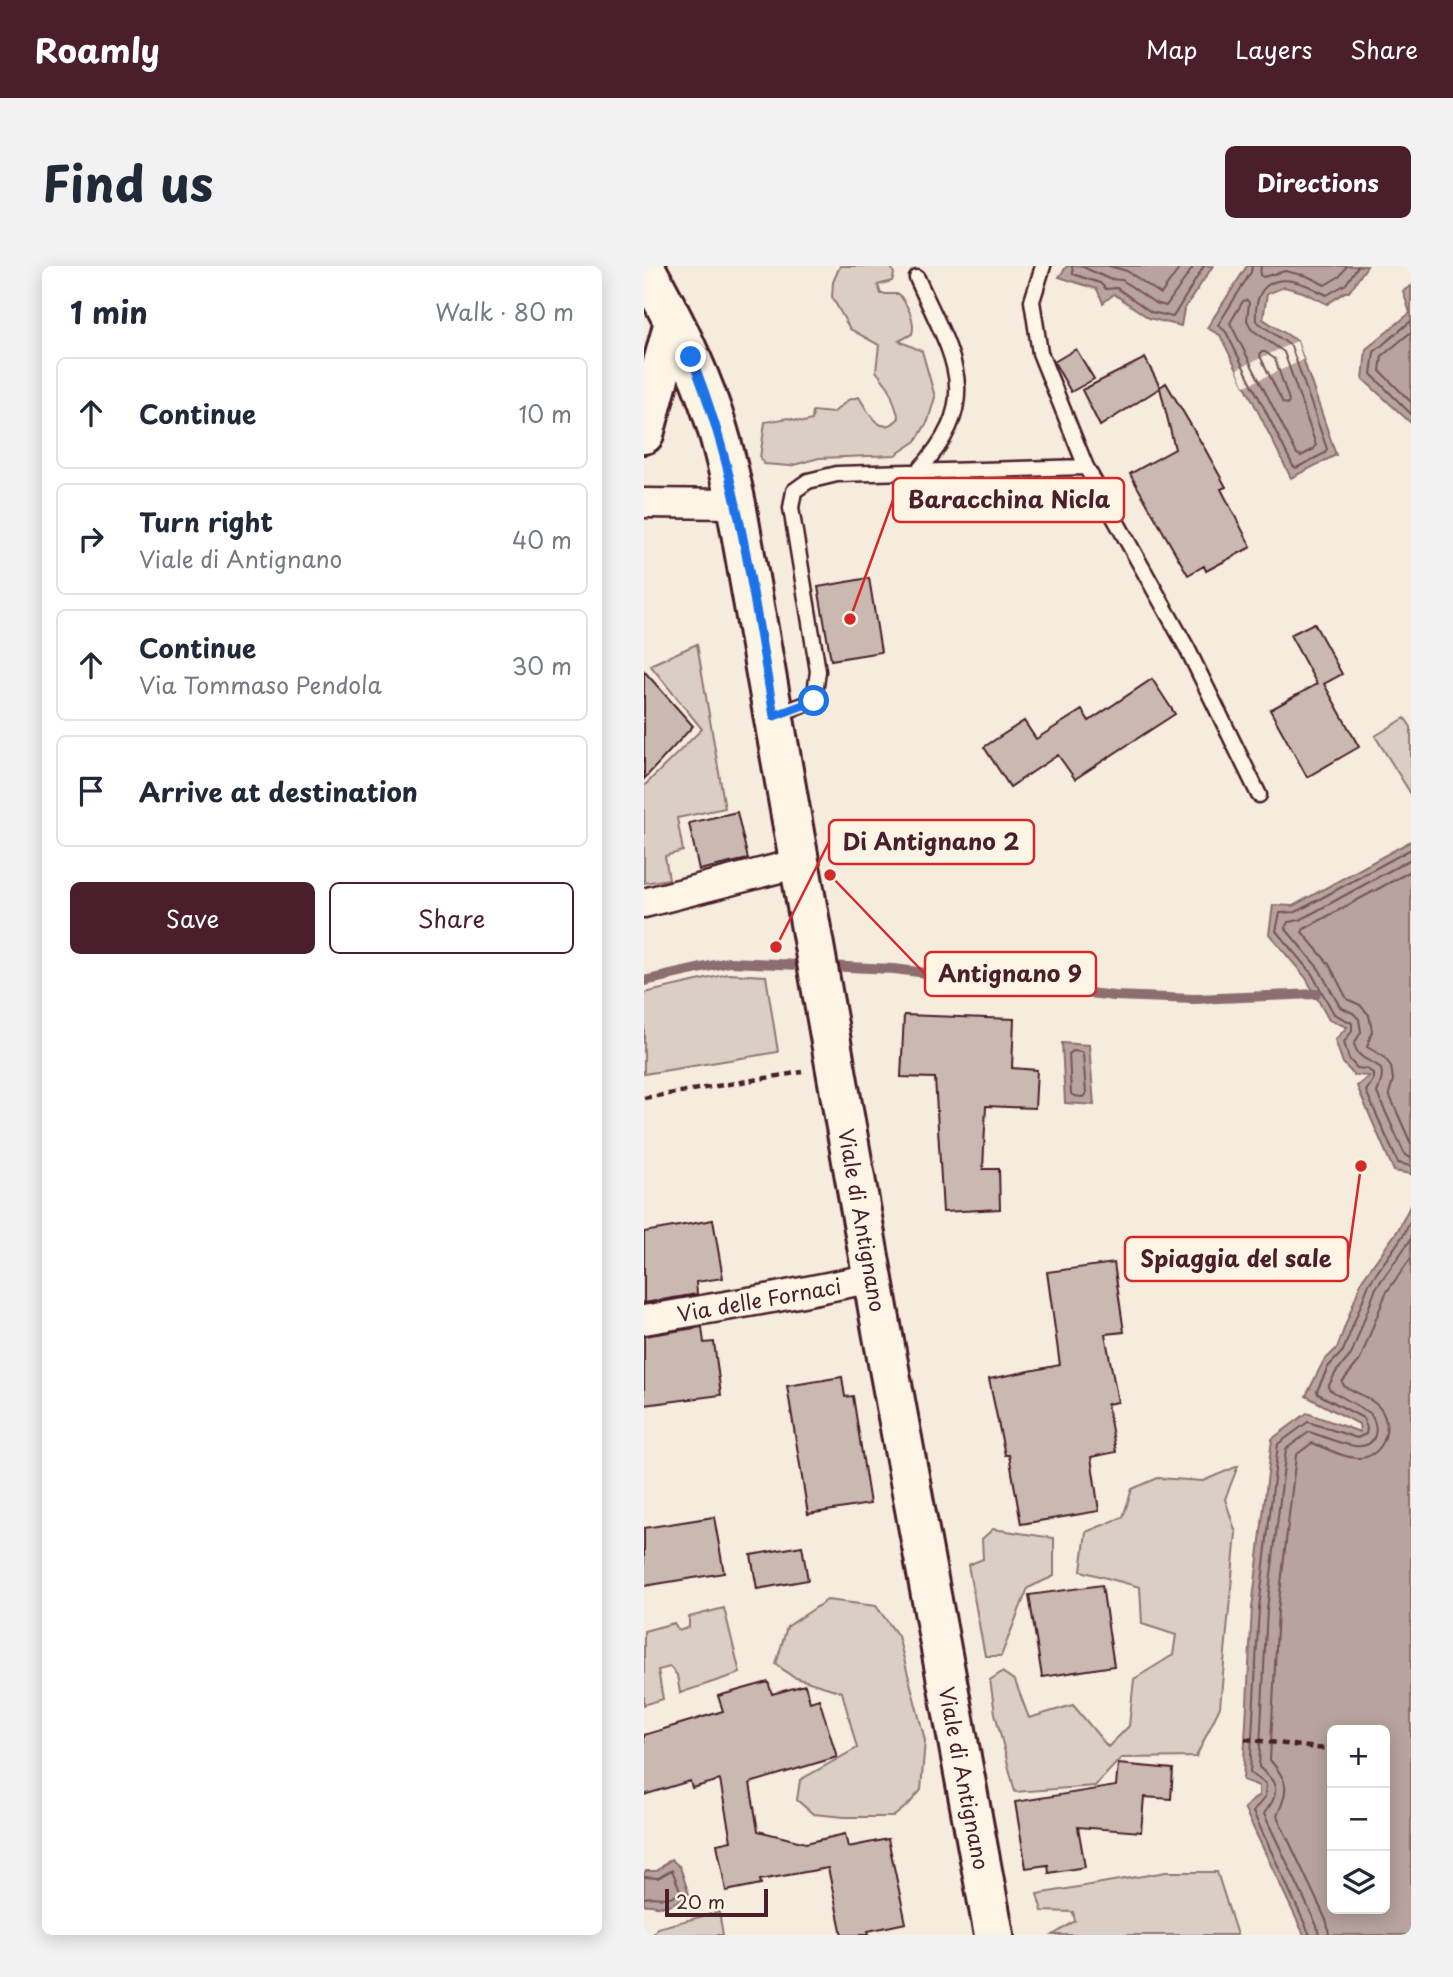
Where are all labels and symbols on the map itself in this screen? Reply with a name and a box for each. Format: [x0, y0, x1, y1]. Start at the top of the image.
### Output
route end [675, 341, 706, 372]
callout: Baracchina Nicla [893, 478, 1124, 522]
text: Baracchina Nicla [908, 481, 1111, 516]
route start [798, 685, 829, 716]
callout: Di Antignano 2 [829, 820, 1034, 864]
text: Di Antignano 2 [843, 823, 1019, 858]
callout: Antignano 9 [925, 952, 1096, 996]
text: Antignano 9 [938, 955, 1082, 990]
street label: Viale di Antignano [831, 1126, 895, 1314]
callout: Spiaggia del sale [1125, 1237, 1348, 1281]
text: Spiaggia del sale [1140, 1240, 1332, 1275]
street label: Via delle Fornaci [674, 1269, 844, 1329]
street label: Viale di Antignano [932, 1684, 998, 1872]
scale bar [665, 1886, 768, 1918]

